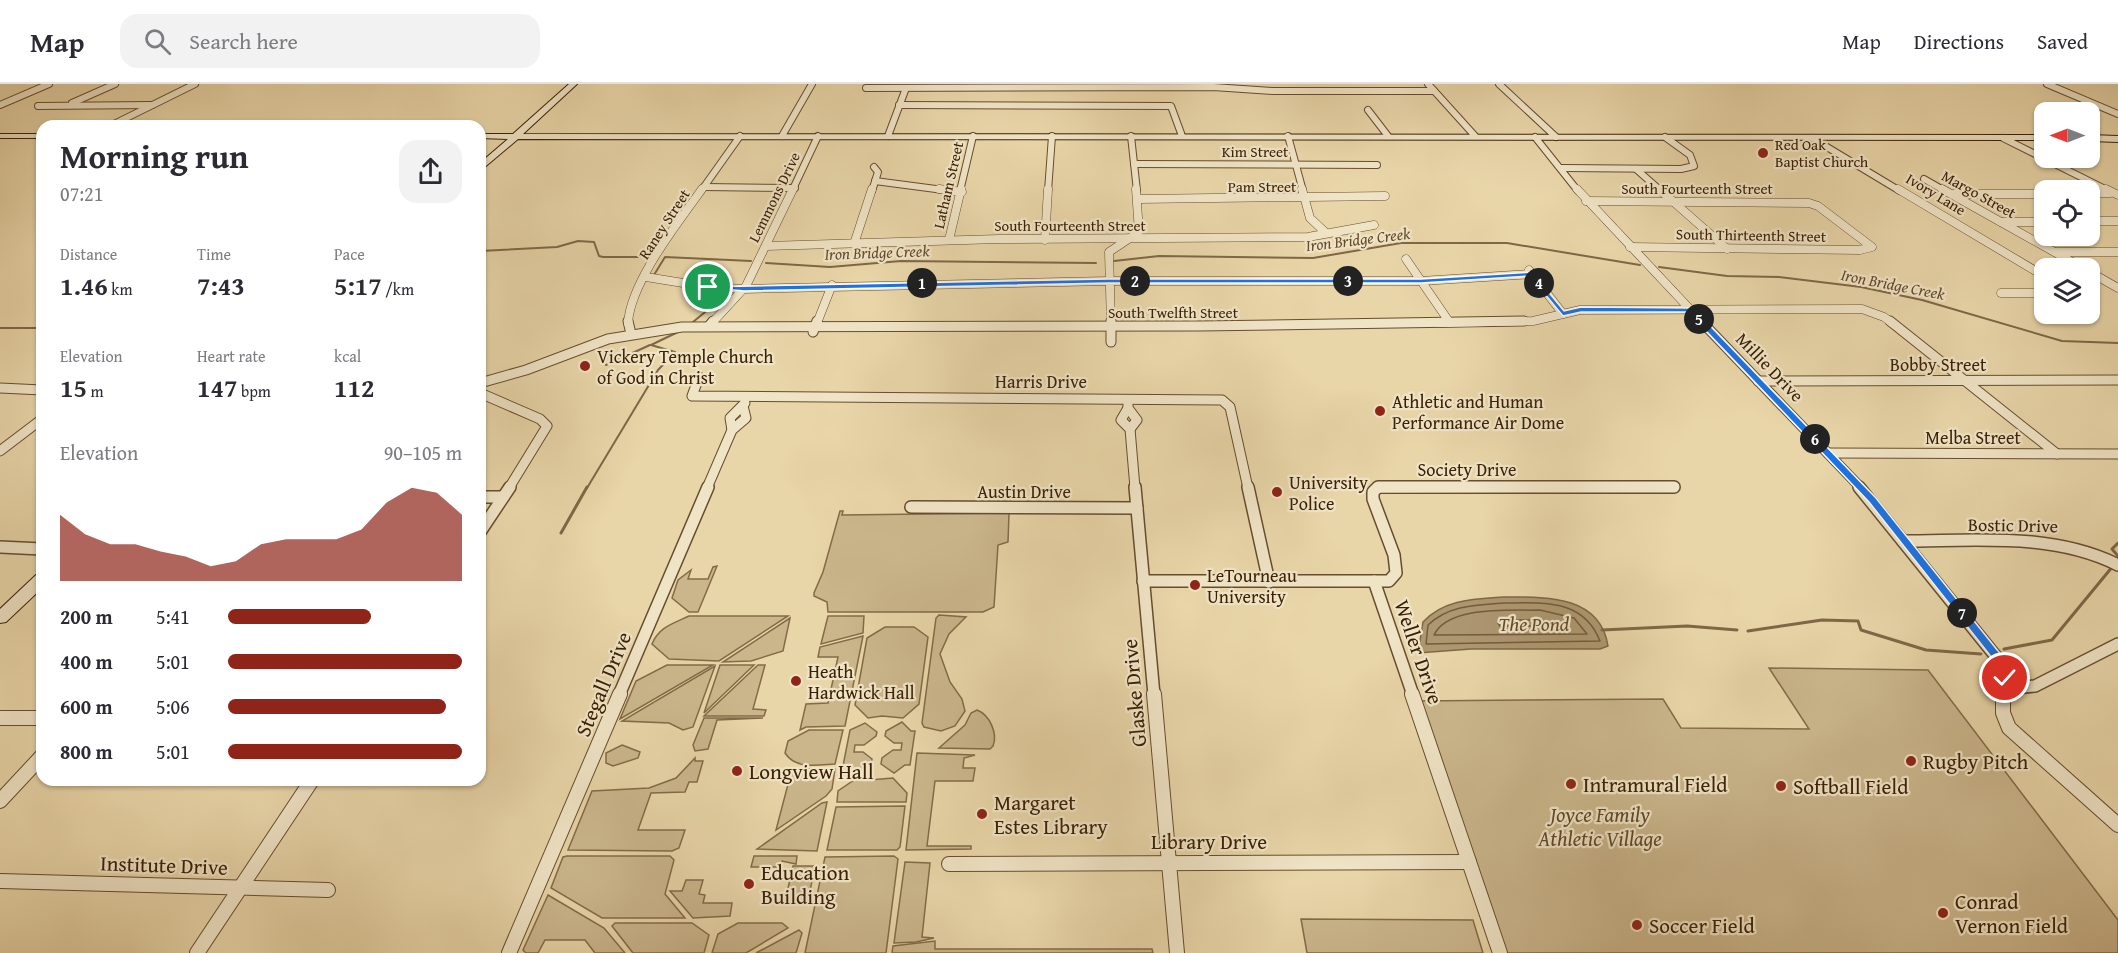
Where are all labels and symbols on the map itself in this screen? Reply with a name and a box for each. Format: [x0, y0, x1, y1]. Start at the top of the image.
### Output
north arrow [2034, 102, 2100, 168]
place label: Red Oak Baptist Church [1775, 134, 1869, 172]
street label: Latham Street [928, 139, 968, 231]
street label: Kim Street [1222, 141, 1289, 162]
marker: Red Oak Baptist Church [1756, 146, 1770, 160]
street label: Lemmons Drive [743, 148, 805, 246]
street label: Margo Street [1938, 165, 2021, 223]
street label: Ivory Lane [1902, 168, 1970, 220]
street label: Pam Street [1228, 176, 1297, 197]
street label: South Fourteenth Street [1621, 178, 1773, 199]
street label: Raney Street [633, 184, 695, 263]
street label: South Fourteenth Street [994, 215, 1146, 236]
water label: Iron Bridge Creek [1304, 221, 1412, 257]
street label: South Thirteenth Street [1676, 223, 1827, 247]
water label: Iron Bridge Creek [824, 238, 931, 266]
pin [682, 261, 733, 312]
water label: Iron Bridge Creek [1839, 262, 1948, 306]
pin: 2 [1120, 266, 1150, 296]
pin: 3 [1333, 266, 1363, 296]
pin: 1 [907, 268, 937, 298]
pin: 4 [1524, 268, 1554, 298]
street label: South Twelfth Street [1108, 302, 1239, 323]
pin: 5 [1684, 304, 1714, 334]
street label: Millie Drive [1730, 326, 1810, 408]
place label: Vickery Temple Church of God in Christ [597, 343, 773, 391]
street label: Bobby Street [1890, 351, 1987, 378]
marker: Vickery Temple Church of God in Christ [578, 359, 592, 373]
street label: Harris Drive [995, 368, 1087, 395]
place label: Athletic and Human Performance Air Dome [1392, 388, 1564, 436]
marker: Athletic and Human Performance Air Dome [1373, 404, 1387, 418]
pin: 6 [1800, 424, 1830, 454]
street label: Melba Street [1925, 424, 2021, 451]
street label: Society Drive [1417, 456, 1517, 483]
place label: University Police [1289, 469, 1368, 517]
street label: Austin Drive [977, 478, 1071, 505]
marker: University Police [1270, 485, 1284, 499]
street label: Bostic Drive [1968, 511, 2058, 539]
place label: LeTourneau University [1207, 562, 1297, 610]
marker: LeTourneau University [1188, 578, 1202, 592]
street label: Weller Drive [1387, 595, 1451, 709]
pin: 7 [1947, 598, 1977, 628]
water label: The Pond [1499, 609, 1570, 638]
street label: Stegall Drive [567, 627, 639, 741]
street label: Glaske Drive [1114, 638, 1154, 748]
pin [1979, 652, 2030, 703]
place label: Heath Hardwick Hall [808, 658, 915, 706]
marker: Heath Hardwick Hall [789, 674, 803, 688]
place label: Rugby Pitch [1923, 746, 2028, 777]
marker: Rugby Pitch [1904, 754, 1918, 768]
place label: Longview Hall [749, 756, 874, 787]
marker: Longview Hall [730, 764, 744, 778]
place label: Intramural Field [1583, 769, 1728, 800]
place label: Softball Field [1793, 771, 1909, 802]
marker: Intramural Field [1564, 777, 1578, 791]
marker: Softball Field [1774, 779, 1788, 793]
place label: Margaret Estes Library [994, 787, 1108, 842]
park label: Joyce Family Athletic Village [1537, 799, 1662, 854]
marker: Margaret Estes Library [975, 807, 989, 821]
street label: Library Drive [1151, 826, 1267, 857]
street label: Institute Drive [100, 847, 228, 883]
place label: Education Building [761, 857, 849, 912]
marker: Education Building [742, 877, 756, 891]
place label: Conrad Vernon Field [1955, 886, 2069, 941]
marker: Conrad Vernon Field [1936, 906, 1950, 920]
place label: Soccer Field [1649, 910, 1756, 941]
marker: Soccer Field [1630, 918, 1644, 932]

